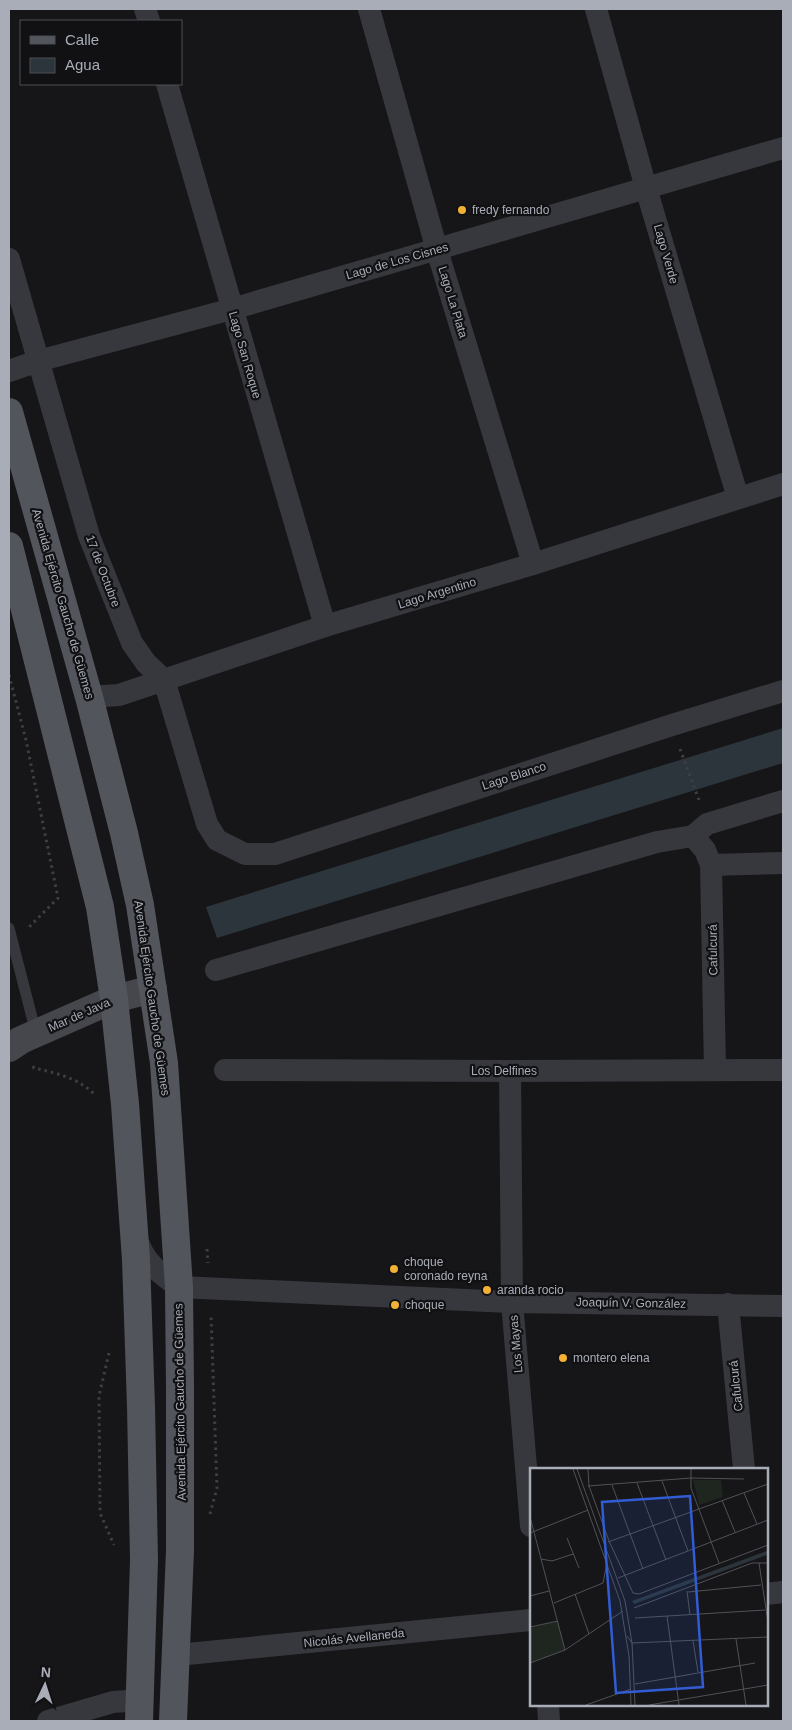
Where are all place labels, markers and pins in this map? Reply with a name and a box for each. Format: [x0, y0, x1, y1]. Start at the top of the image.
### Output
place label: fredy fernando [472, 203, 550, 217]
marker: fredy fernando [456, 204, 468, 216]
place label: choque coronado reyna [404, 1255, 488, 1283]
marker: choque coronado reyna [388, 1263, 400, 1275]
place label: aranda rocio [497, 1283, 564, 1297]
marker: aranda rocio [481, 1284, 493, 1296]
place label: choque [405, 1298, 445, 1312]
marker: choque [389, 1299, 401, 1311]
place label: montero elena [573, 1351, 650, 1365]
marker: montero elena [557, 1352, 569, 1364]

